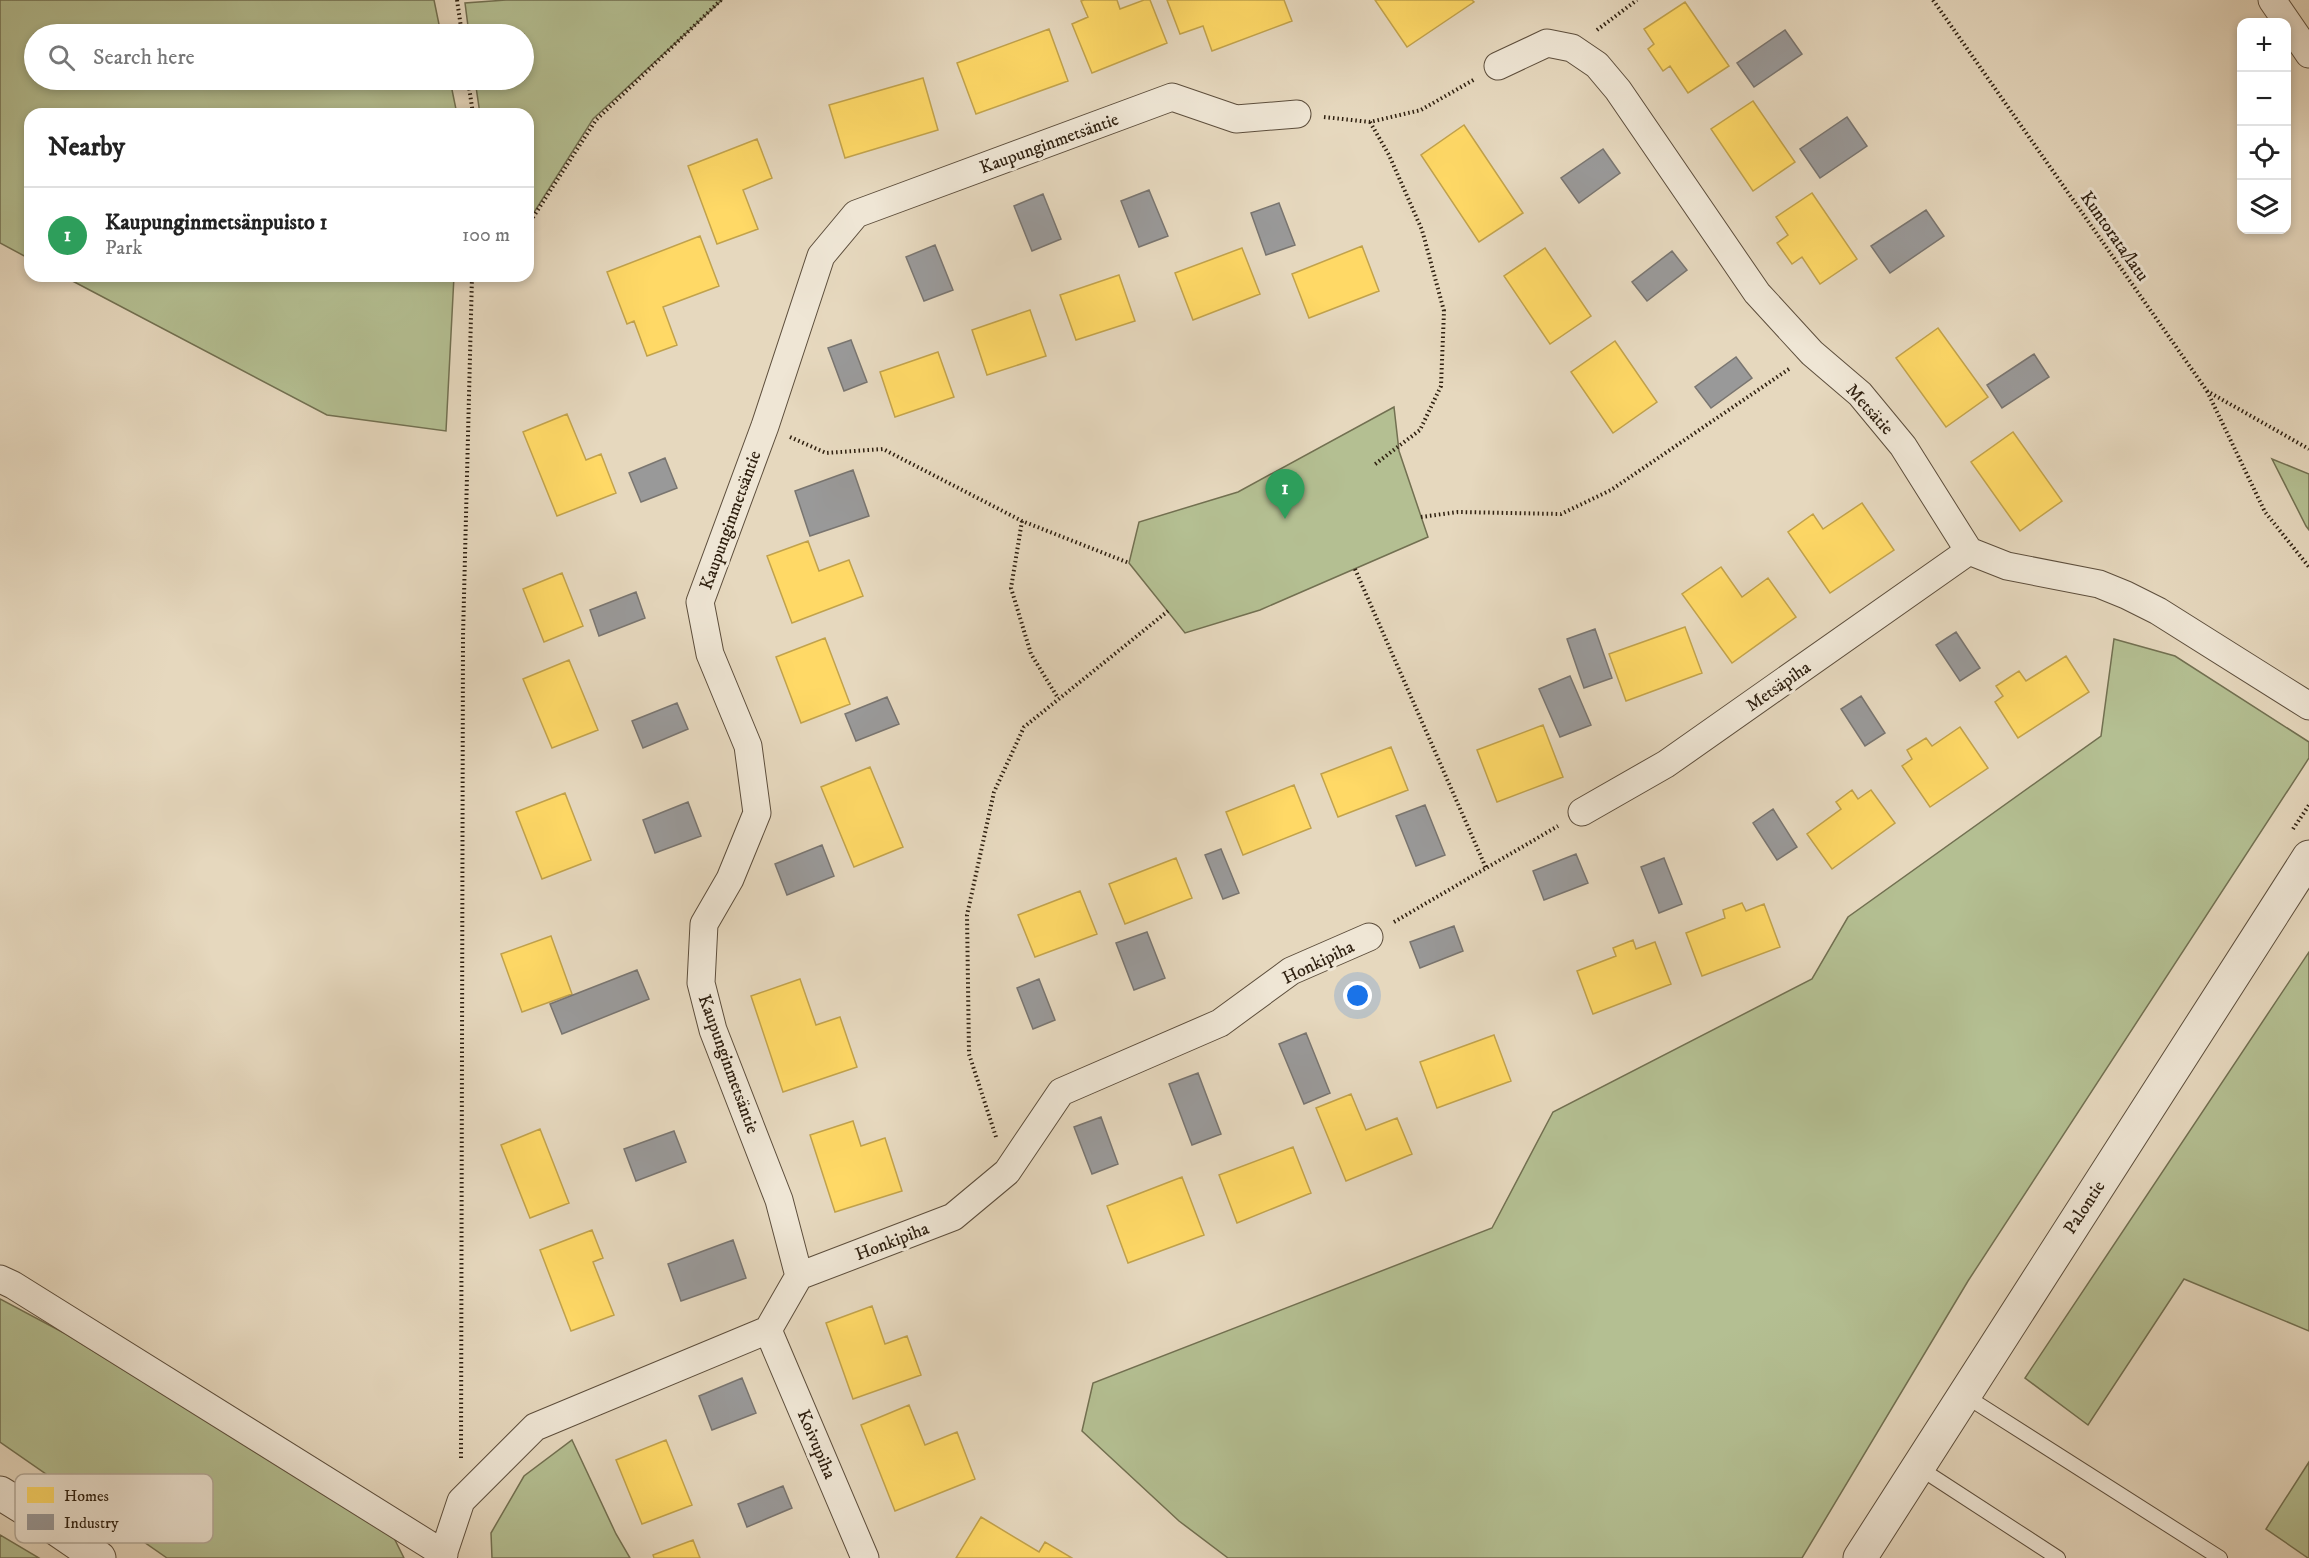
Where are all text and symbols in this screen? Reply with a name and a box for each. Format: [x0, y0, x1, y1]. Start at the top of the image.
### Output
map controls [2237, 18, 2291, 234]
button: + [2237, 18, 2291, 72]
search box [24, 24, 534, 90]
icon: search [45, 41, 78, 74]
text: Search here [93, 44, 195, 71]
button: − [2237, 72, 2291, 126]
street label: Kaupunginmetsäntie [977, 109, 1122, 179]
button: locate [2237, 126, 2291, 180]
text: Nearby [48, 131, 125, 164]
button: layers [2237, 180, 2291, 234]
street label: Kuntorata/latu [2075, 187, 2154, 286]
text: Kaupunginmetsänpuisto 1 [105, 209, 328, 236]
text: 1 [64, 223, 71, 248]
text: 100 m [462, 223, 510, 248]
text: Park [105, 236, 142, 261]
street label: Metsätie [1841, 380, 1898, 440]
street label: Kaupunginmetsäntie [696, 448, 766, 593]
pin: 1 [1266, 470, 1304, 519]
street label: Metsäpiha [1742, 656, 1815, 717]
street label: Honkipiha [1279, 936, 1358, 990]
your location [1343, 981, 1372, 1010]
street label: Kaupunginmetsäntie [693, 992, 763, 1137]
street label: Palontie [2059, 1177, 2110, 1238]
street label: Honkipiha [852, 1218, 933, 1266]
street label: Koivupiha [792, 1406, 841, 1483]
legend [15, 1474, 213, 1543]
text: Homes [64, 1486, 109, 1506]
text: Industry [64, 1513, 119, 1533]

